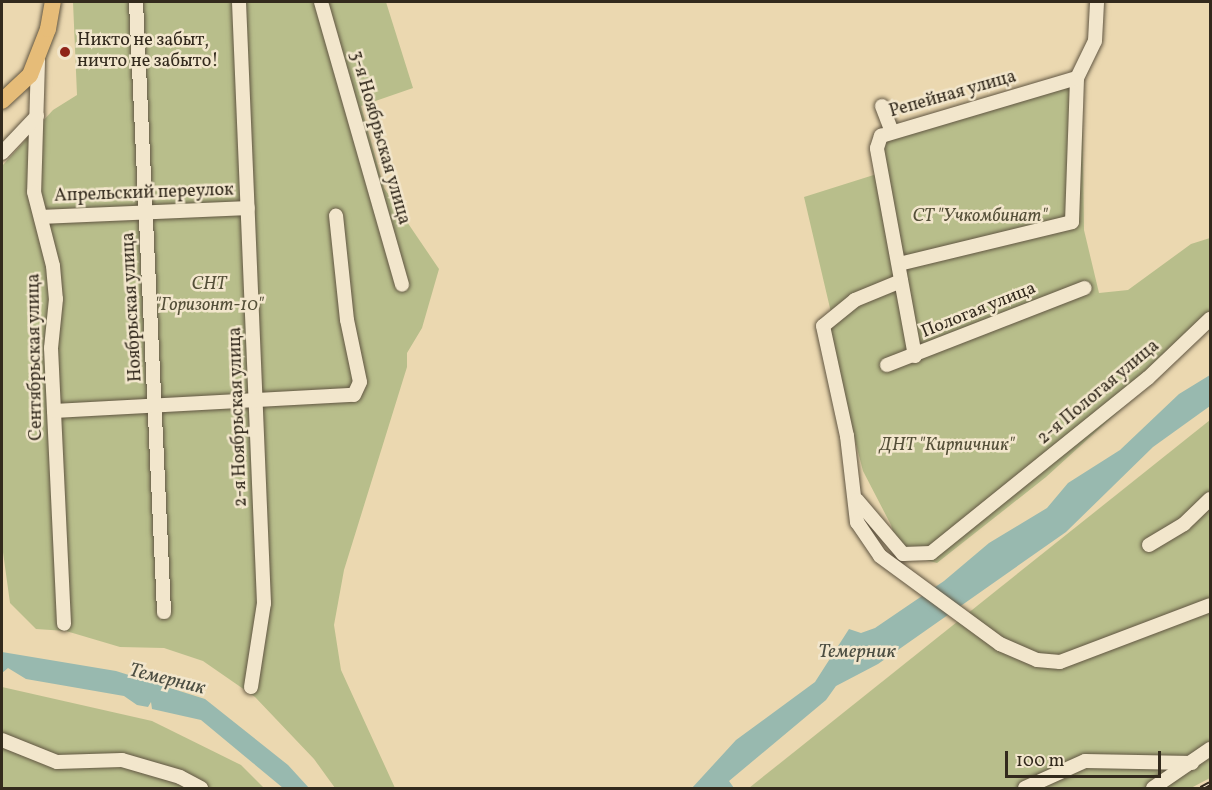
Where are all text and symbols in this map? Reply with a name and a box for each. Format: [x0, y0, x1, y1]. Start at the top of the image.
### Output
place label: Никто не забыт, ничто не забыто! [77, 31, 219, 74]
marker: Никто не забыт, ничто не забыто! [58, 45, 72, 59]
street label: 3-я Ноябрьская улица [344, 48, 414, 228]
street label: Репейная улица [887, 66, 1019, 124]
street label: Апрельский переулок [54, 180, 234, 208]
park label: СТ "Учкомбинат" [913, 206, 1047, 228]
street label: Ноябрьская улица [118, 231, 148, 383]
street label: Сентябрьская улица [24, 273, 48, 441]
park label: СНТ "Горизонт-10" [155, 275, 263, 318]
street label: Пологая улица [918, 278, 1040, 344]
street label: 2-я Ноябрьская улица [225, 326, 253, 508]
street label: 2-я Пологая улица [1034, 336, 1164, 450]
park label: ДНТ "Кирпичник" [880, 435, 1014, 457]
water label: Темерник [818, 640, 896, 664]
water label: Темерник [127, 659, 207, 701]
scale bar [1008, 739, 1164, 777]
text: 100 m [1016, 749, 1065, 774]

